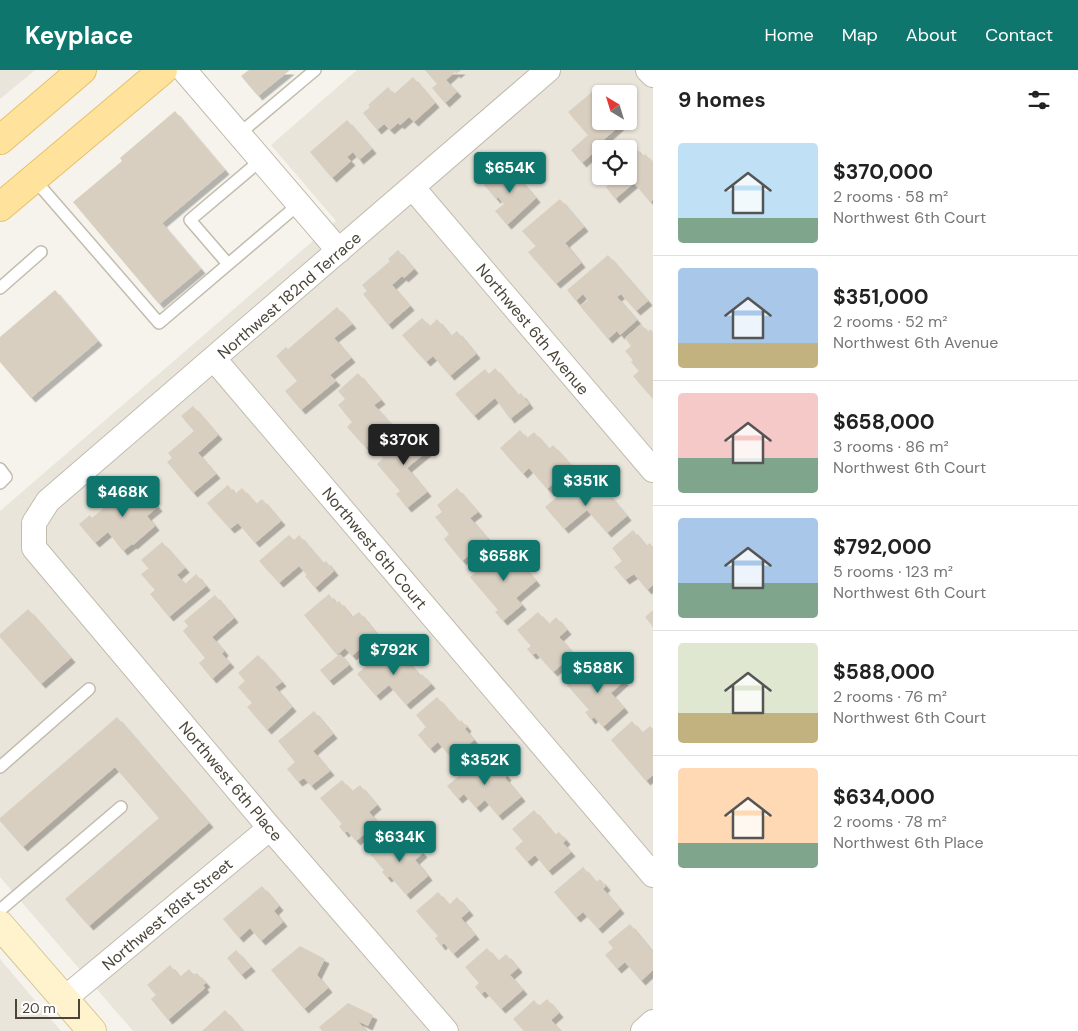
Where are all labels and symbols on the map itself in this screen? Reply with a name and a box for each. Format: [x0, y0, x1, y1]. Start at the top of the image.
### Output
north arrow [592, 85, 638, 130]
pin: $654K [475, 152, 545, 194]
street label: Northwest 182nd Terrace [213, 227, 366, 364]
street label: Northwest 6th Avenue [471, 259, 594, 399]
pin: $370K [369, 424, 439, 466]
pin: $351K [551, 464, 621, 507]
pin: $468K [88, 476, 158, 518]
street label: Northwest 6th Court [317, 483, 432, 614]
pin: $658K [469, 540, 539, 582]
pin: $792K [359, 634, 429, 676]
pin: $588K [563, 652, 633, 694]
street label: Northwest 6th Place [174, 717, 287, 846]
pin: $352K [450, 744, 520, 786]
pin: $634K [365, 820, 435, 863]
street label: Northwest 181st Street [98, 854, 237, 975]
scale bar [15, 996, 80, 1019]

